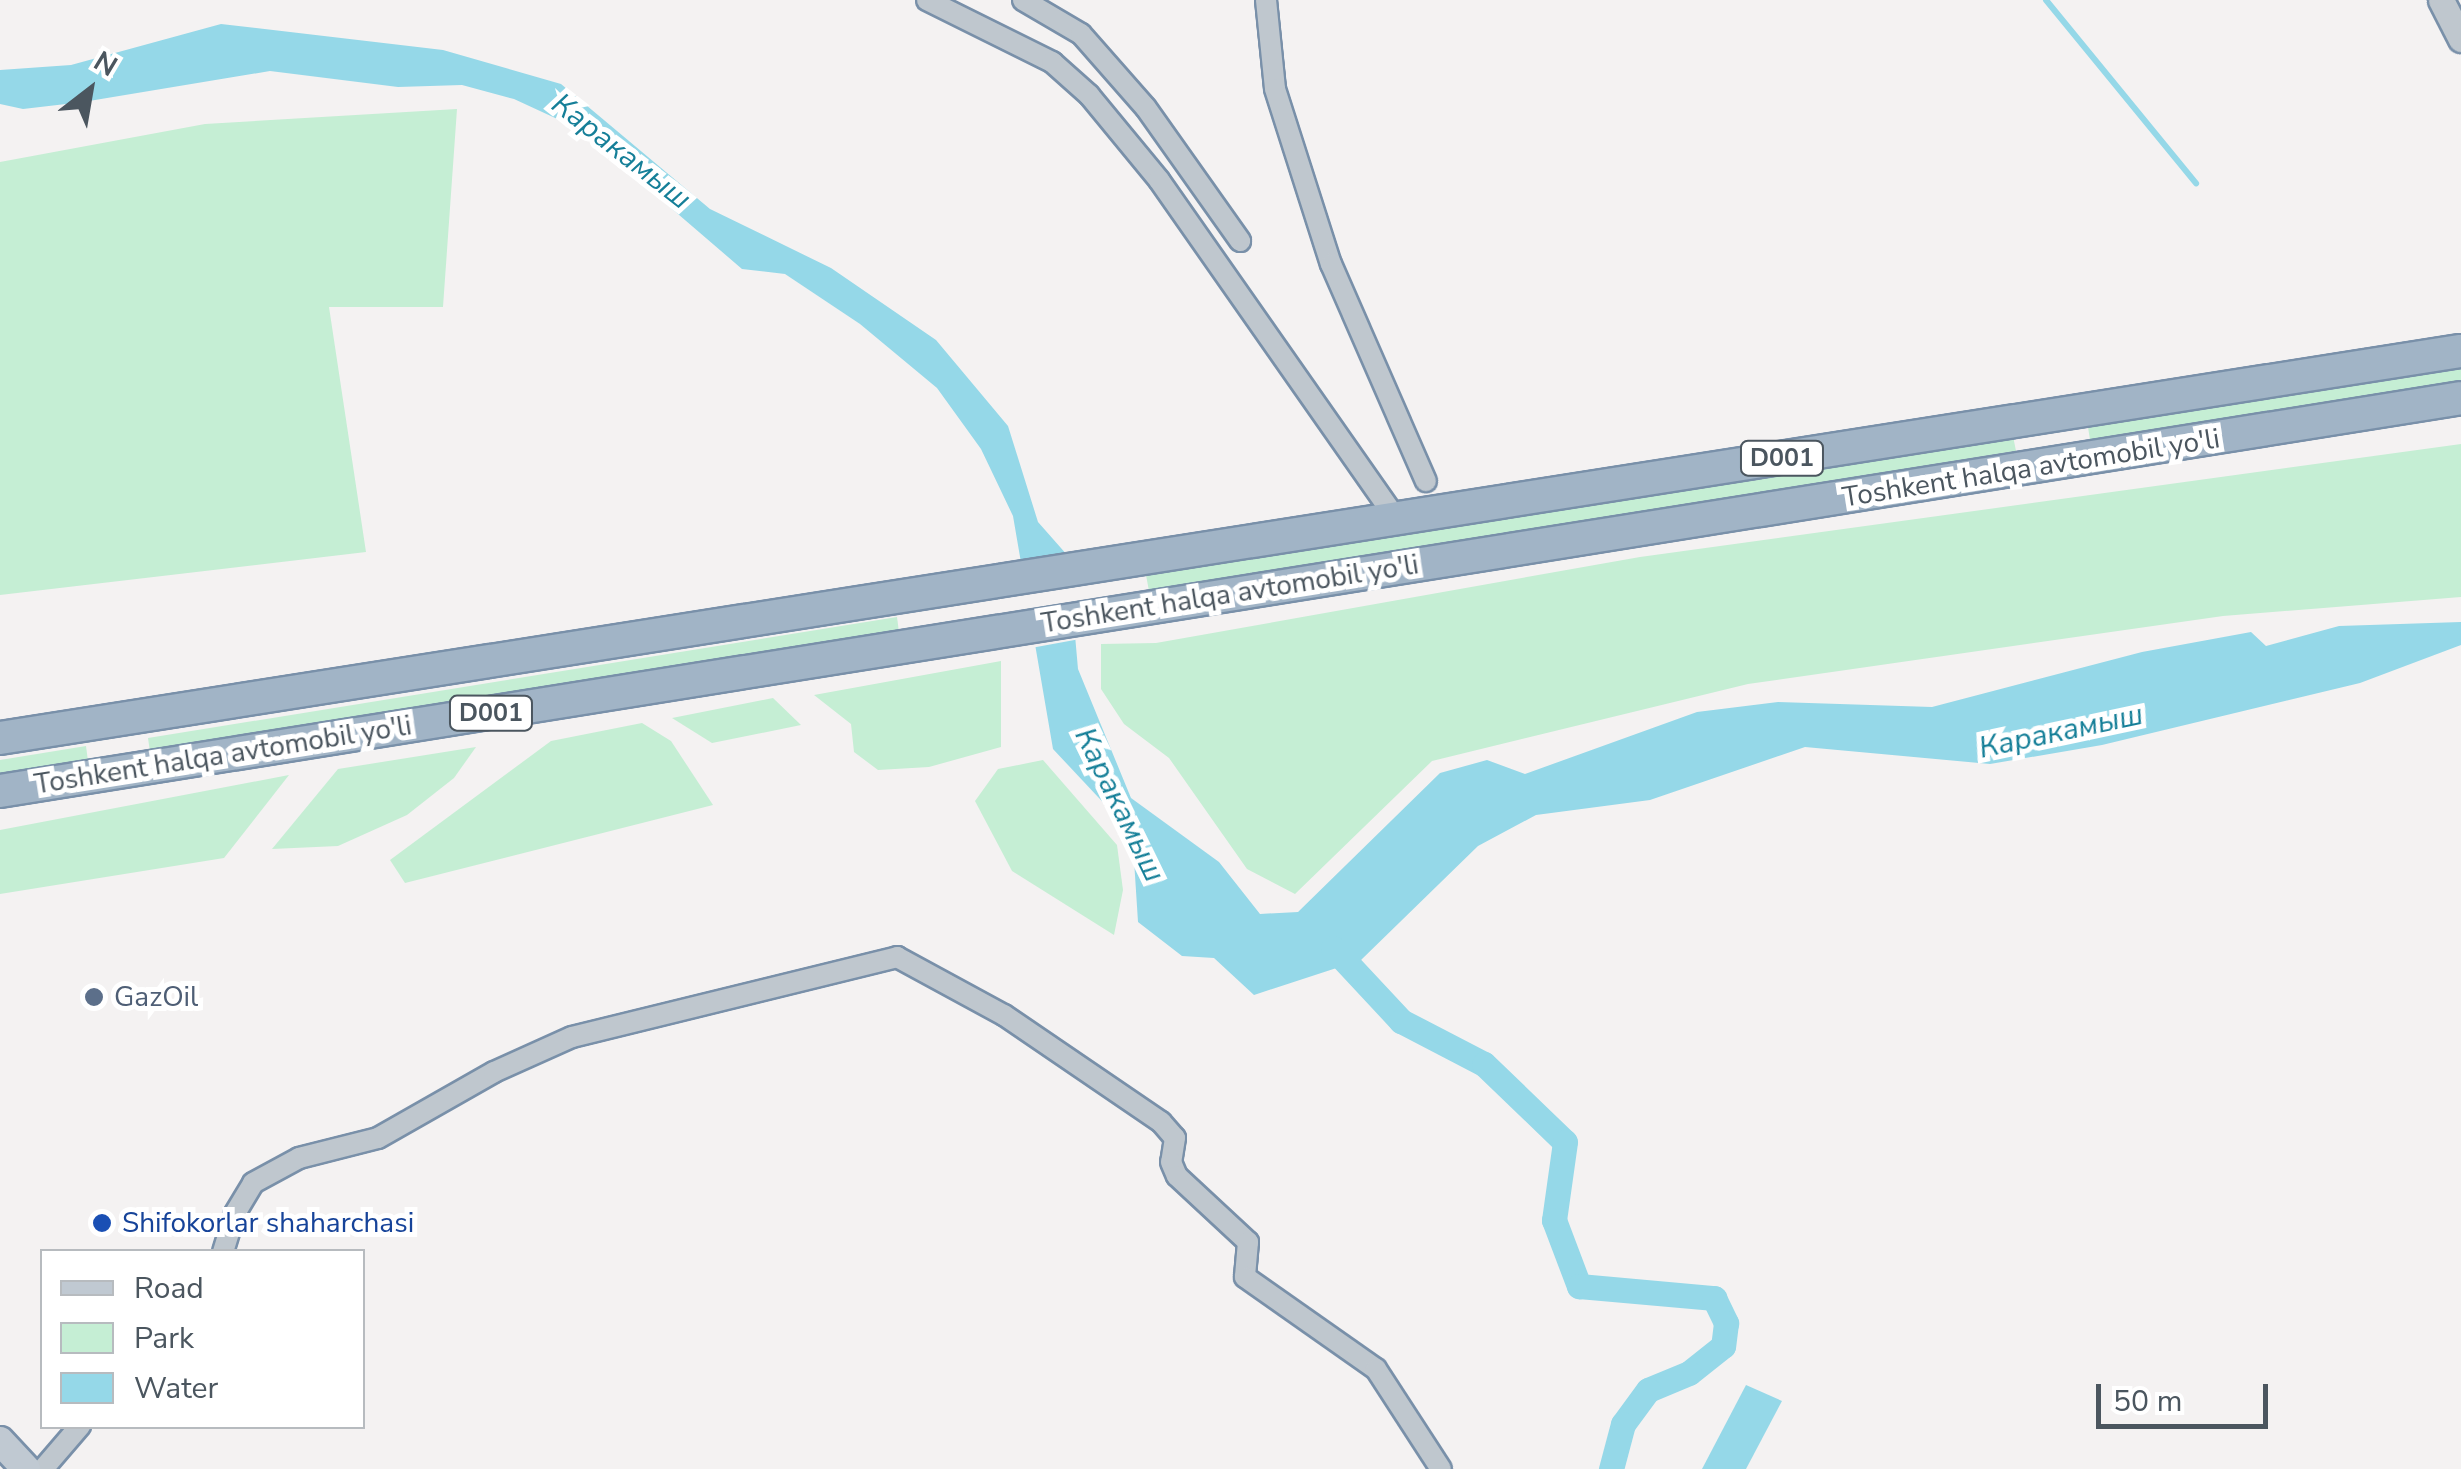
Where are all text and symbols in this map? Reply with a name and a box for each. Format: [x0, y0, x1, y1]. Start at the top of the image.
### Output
north arrow [40, 40, 140, 140]
text: N [87, 43, 124, 86]
water label: Каракамыш [544, 86, 698, 218]
street label: Toshkent halqa avtomobil yo'li [1840, 422, 2222, 514]
road number: D001 [1740, 438, 1824, 478]
street label: Toshkent halqa avtomobil yo'li [1039, 548, 1421, 640]
road number: D001 [448, 693, 534, 733]
water label: Каракамыш [1976, 697, 2146, 767]
street label: Toshkent halqa avtomobil yo'li [32, 709, 414, 801]
water label: Каракамыш [1066, 722, 1172, 888]
place label: GazOil [114, 980, 198, 1014]
marker: GazOil [83, 986, 105, 1008]
place label: Shifokorlar shaharchasi [122, 1206, 414, 1240]
marker: Shifokorlar shaharchasi [91, 1212, 113, 1234]
legend [40, 1249, 365, 1429]
text: Road [134, 1268, 204, 1309]
text: Park [134, 1318, 194, 1359]
scale bar [2101, 1364, 2274, 1426]
text: Water [134, 1368, 218, 1409]
text: 50 m [2113, 1381, 2182, 1422]

